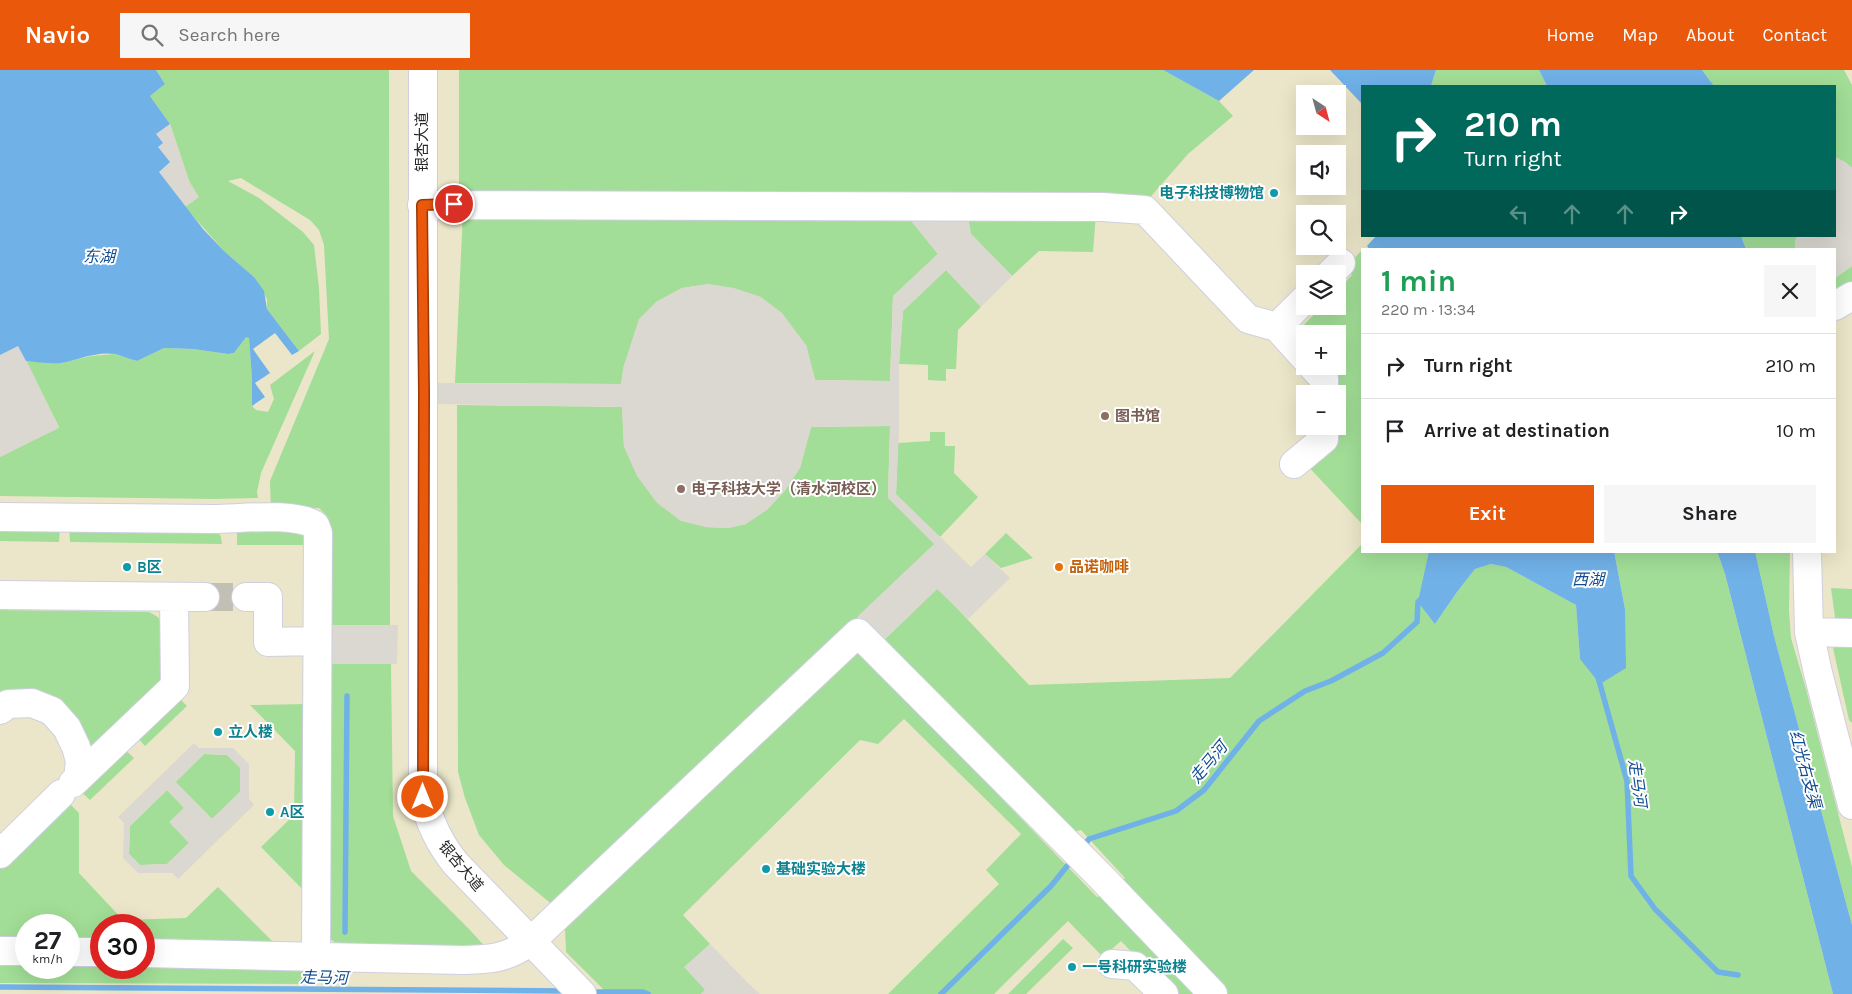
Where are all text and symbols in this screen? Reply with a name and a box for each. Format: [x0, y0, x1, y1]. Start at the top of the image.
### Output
search box [120, 13, 470, 58]
text: Navio [25, 21, 90, 49]
icon: search [138, 21, 166, 49]
text: Search here [178, 24, 280, 46]
text: Home [1546, 24, 1594, 46]
text: Map [1622, 24, 1658, 46]
text: About [1686, 24, 1735, 46]
text: Contact [1763, 24, 1827, 46]
north arrow [1296, 85, 1346, 135]
map controls [1296, 85, 1346, 435]
text: 210 m [1464, 104, 1562, 145]
icon: right [1381, 105, 1446, 170]
street label: 银杏大道 [413, 112, 431, 172]
button: sound [1296, 145, 1346, 195]
text: Turn right [1464, 146, 1562, 172]
pin [433, 183, 475, 225]
place label: 电子科技博物馆 [1159, 184, 1264, 202]
marker: 电子科技博物馆 [1268, 187, 1280, 199]
icon: arrive [440, 190, 468, 218]
icon: left [1505, 200, 1533, 228]
icon: ahead [1558, 200, 1586, 228]
icon: ahead [1611, 200, 1639, 228]
icon: right [1664, 200, 1692, 228]
button: search [1296, 205, 1346, 255]
water label: 东湖 [83, 247, 118, 266]
text: 1 min [1381, 263, 1456, 299]
button: layers [1296, 265, 1346, 315]
button: close [1764, 265, 1816, 317]
text: 220 m · 13:34 [1381, 300, 1475, 319]
button: + [1296, 325, 1346, 375]
icon: right [1381, 352, 1409, 380]
text: Turn right [1424, 355, 1513, 377]
text: 210 m [1765, 355, 1816, 377]
button: − [1296, 385, 1346, 435]
place label: 图书馆 [1115, 407, 1160, 425]
marker: 图书馆 [1099, 410, 1111, 422]
icon: arrive [1381, 417, 1409, 445]
text: Arrive at destination [1424, 420, 1610, 442]
text: 10 m [1776, 420, 1816, 442]
place label: 电子科技大学（清水河校区） [691, 480, 886, 498]
marker: 电子科技大学（清水河校区） [675, 483, 687, 495]
button: Exit [1381, 485, 1594, 543]
button: Share [1604, 485, 1816, 543]
place label: B区 [137, 558, 162, 576]
place label: 品诺咖啡 [1069, 558, 1129, 576]
marker: B区 [121, 561, 133, 573]
marker: 品诺咖啡 [1053, 561, 1065, 573]
water label: 西湖 [1572, 570, 1607, 589]
place label: 立人楼 [228, 723, 273, 741]
marker: 立人楼 [212, 726, 224, 738]
water label: 红光右支渠 [1786, 728, 1826, 812]
water label: 走马河 [1186, 736, 1233, 787]
water label: 走马河 [1625, 758, 1651, 811]
position arrow [396, 770, 448, 822]
place label: A区 [280, 803, 304, 821]
marker: A区 [264, 806, 276, 818]
street label: 银杏大道 [435, 837, 487, 895]
place label: 基础实验大楼 [776, 860, 866, 878]
marker: 基础实验大楼 [760, 863, 772, 875]
speed limit sign: 30 [90, 914, 155, 979]
text: 27 [34, 926, 61, 955]
text: km/h [32, 952, 63, 966]
place label: 一号科研实验楼 [1082, 958, 1187, 976]
marker: 一号科研实验楼 [1066, 961, 1078, 973]
water label: 走马河 [300, 968, 351, 987]

